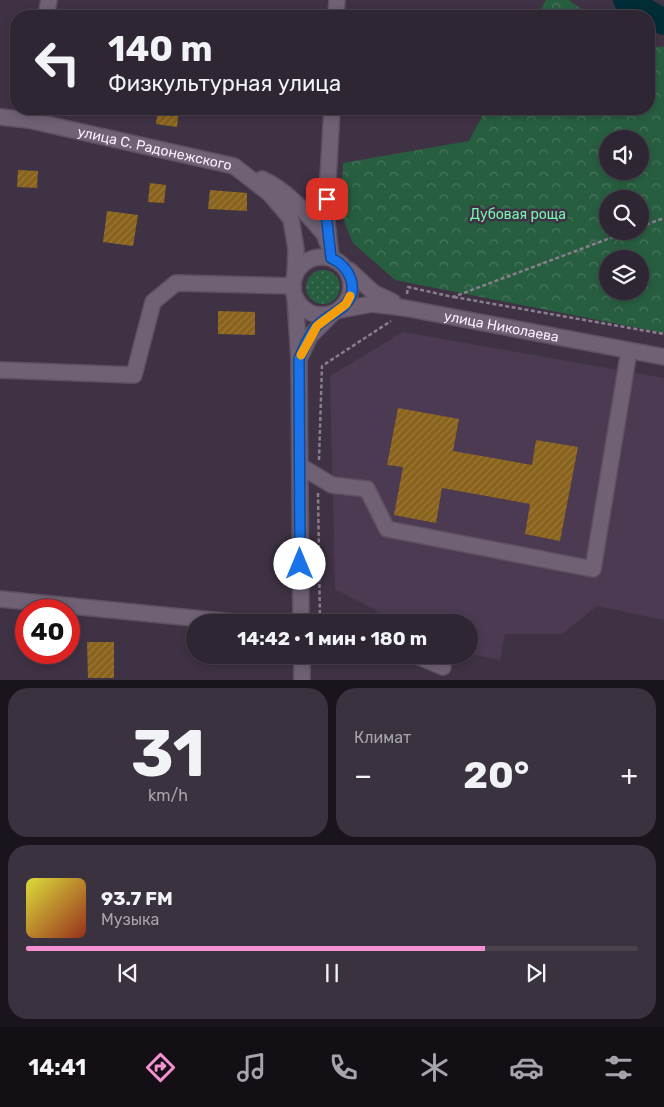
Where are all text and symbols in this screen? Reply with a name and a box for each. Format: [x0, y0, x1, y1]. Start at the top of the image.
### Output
text: 140 m [108, 28, 213, 70]
icon: left [25, 30, 90, 95]
text: Физкультурная улица [108, 70, 341, 97]
street label: улица С. Радонежского [76, 123, 233, 174]
map controls [599, 130, 649, 300]
button: sound [599, 130, 649, 180]
pin [306, 178, 348, 220]
icon: arrive [313, 185, 341, 213]
button: search [599, 190, 649, 240]
park label: Дубовая роща [470, 206, 566, 223]
button: layers [599, 250, 649, 300]
street label: улица Николаева [443, 308, 560, 346]
position arrow [273, 537, 325, 589]
speed limit sign: 40 [15, 599, 80, 664]
text: 14:42 · 1 мин · 180 m [237, 627, 427, 650]
text: 31 [131, 715, 205, 792]
text: Климат [354, 728, 411, 747]
text: 20° [463, 752, 529, 798]
text: − [354, 759, 372, 792]
text: + [621, 759, 638, 792]
text: km/h [148, 786, 188, 805]
text: 93.7 FM [101, 887, 173, 910]
text: Музыка [101, 910, 159, 929]
icon: previous [114, 959, 142, 987]
icon: pause [318, 959, 346, 987]
icon: next [522, 959, 550, 987]
icon: directions [143, 1050, 178, 1085]
icon: music [234, 1050, 269, 1085]
icon: phone [326, 1050, 361, 1085]
icon: climate [417, 1050, 452, 1085]
icon: car [509, 1050, 544, 1085]
icon: filters [601, 1050, 636, 1085]
text: 14:41 [28, 1054, 86, 1081]

